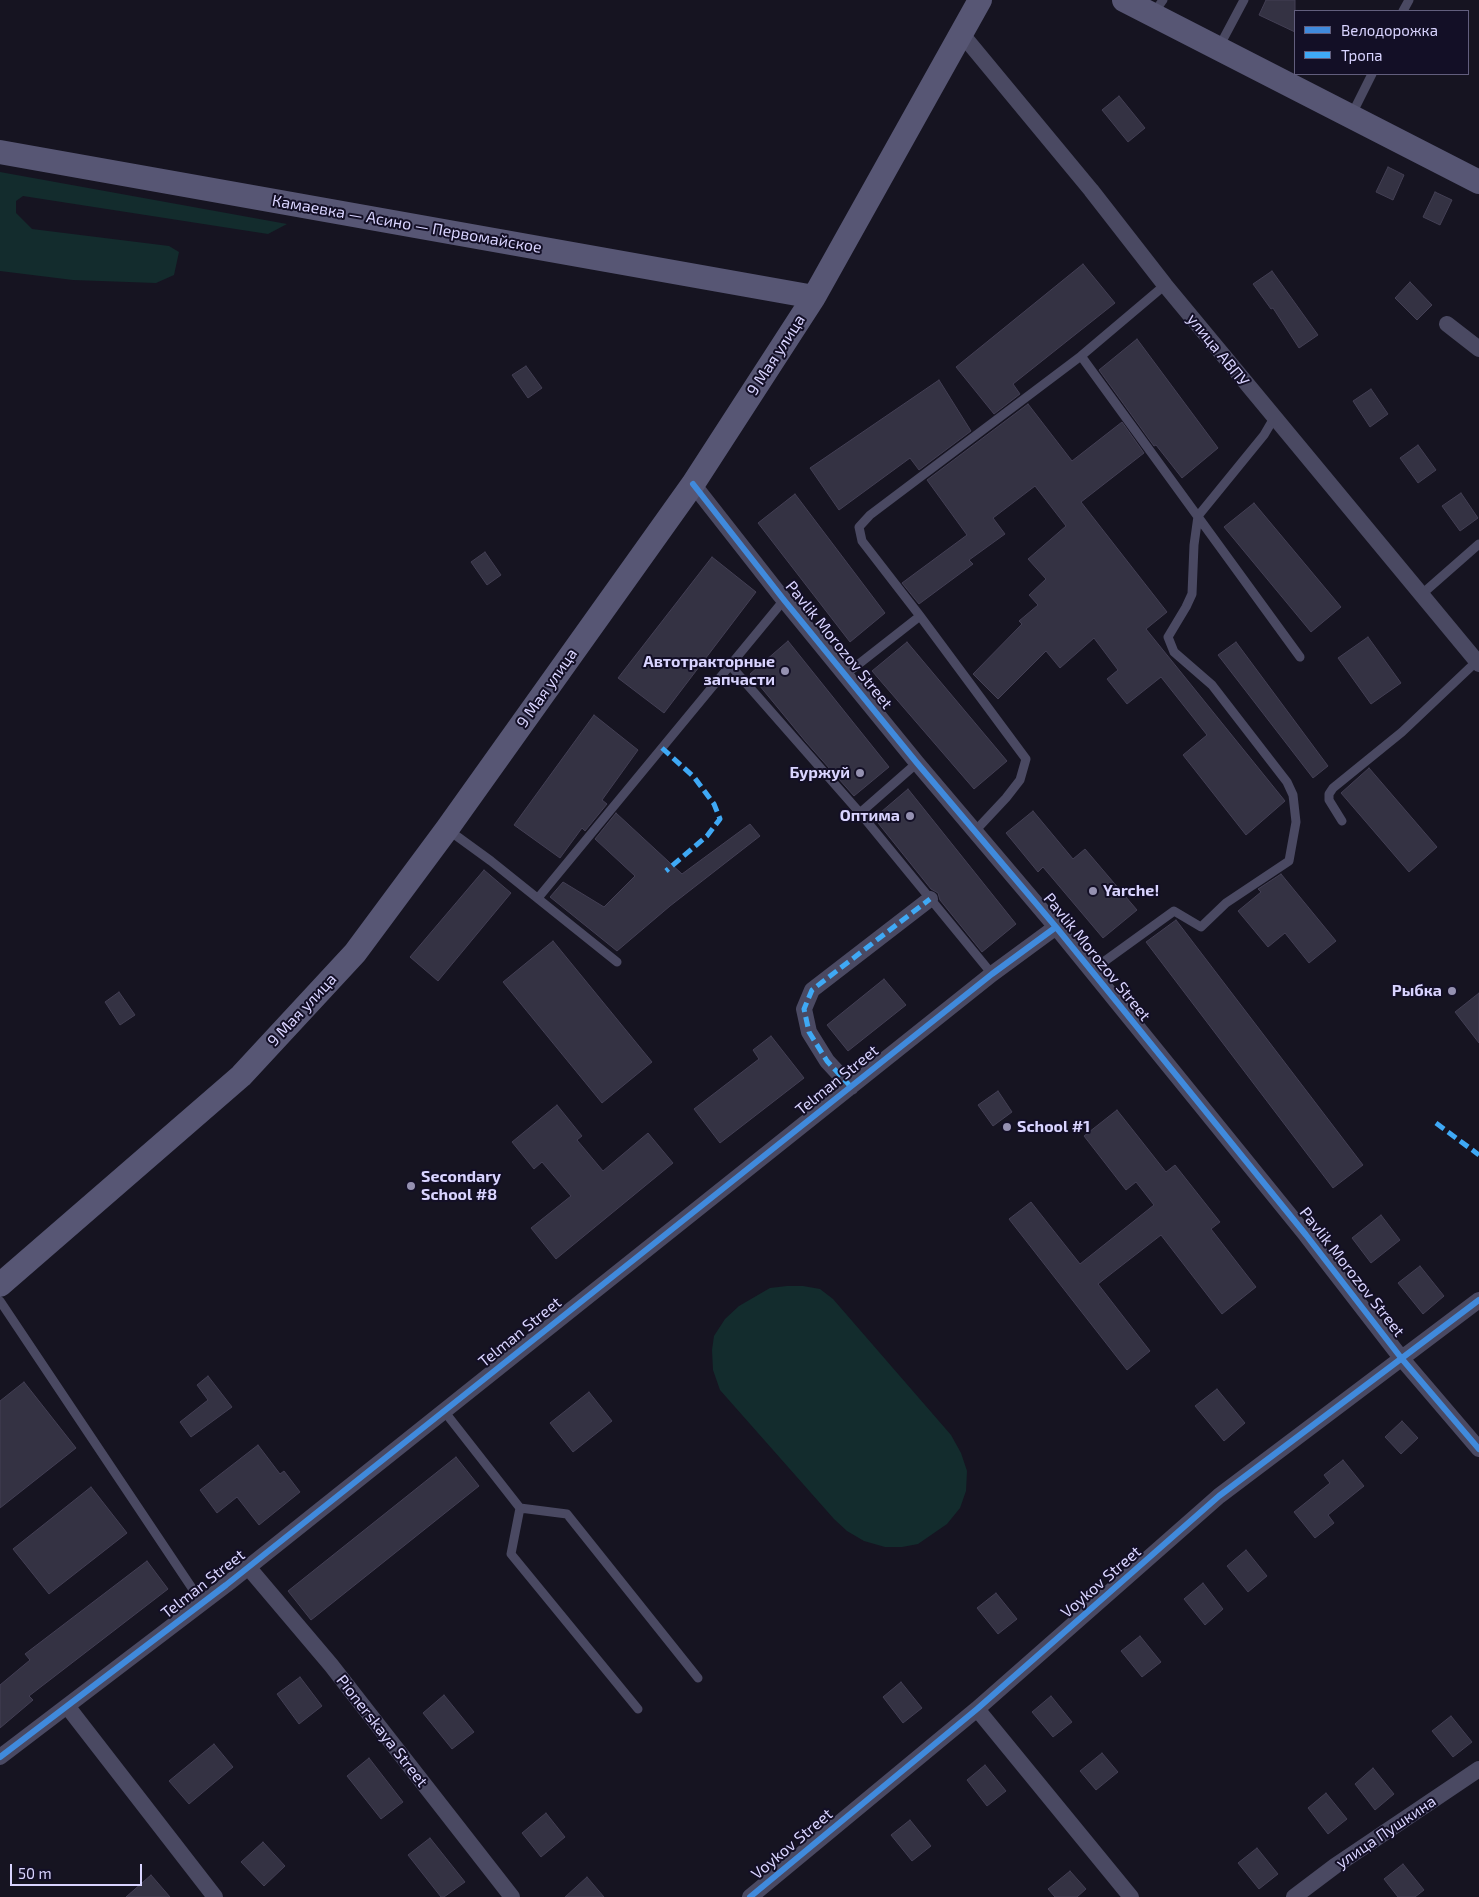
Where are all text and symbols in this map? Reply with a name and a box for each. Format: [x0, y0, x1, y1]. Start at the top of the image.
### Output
legend [1294, 10, 1469, 75]
text: Велодорожка [1341, 21, 1438, 39]
text: Тропа [1341, 46, 1383, 64]
street label: Камаевка — Асино — Первомайское [271, 191, 543, 257]
street label: улица АВПУ [1183, 310, 1253, 390]
street label: 9 Мая улица [743, 311, 809, 399]
street label: Pavlik Morozov Street [781, 577, 897, 713]
street label: 9 Мая улица [513, 645, 581, 731]
place label: Автотракторные запчасти [643, 652, 775, 690]
marker: Автотракторные запчасти [779, 665, 791, 677]
place label: Буржуй [789, 763, 850, 783]
marker: Буржуй [854, 767, 866, 779]
place label: Оптима [840, 806, 900, 826]
marker: Оптима [904, 810, 916, 822]
place label: Yarche! [1103, 881, 1159, 901]
marker: Yarche! [1087, 885, 1099, 897]
street label: Pavlik Morozov Street [1039, 889, 1155, 1025]
street label: 9 Мая улица [263, 970, 341, 1050]
place label: Рыбка [1392, 981, 1442, 1001]
marker: Рыбка [1446, 985, 1458, 997]
street label: Telman Street [792, 1041, 882, 1119]
place label: School #1 [1017, 1117, 1090, 1137]
marker: School #1 [1001, 1121, 1013, 1133]
place label: Secondary School #8 [421, 1167, 501, 1205]
marker: Secondary School #8 [405, 1180, 417, 1192]
street label: Pavlik Morozov Street [1295, 1203, 1409, 1341]
street label: Telman Street [475, 1293, 565, 1371]
street label: Voykov Street [1057, 1542, 1145, 1622]
street label: Telman Street [157, 1545, 249, 1623]
street label: Pionerskaya Street [332, 1671, 432, 1791]
street label: улица Пушкина [1332, 1791, 1440, 1873]
street label: Voykov Street [748, 1805, 836, 1883]
scale bar [12, 1854, 145, 1886]
text: 50 m [18, 1864, 52, 1882]

